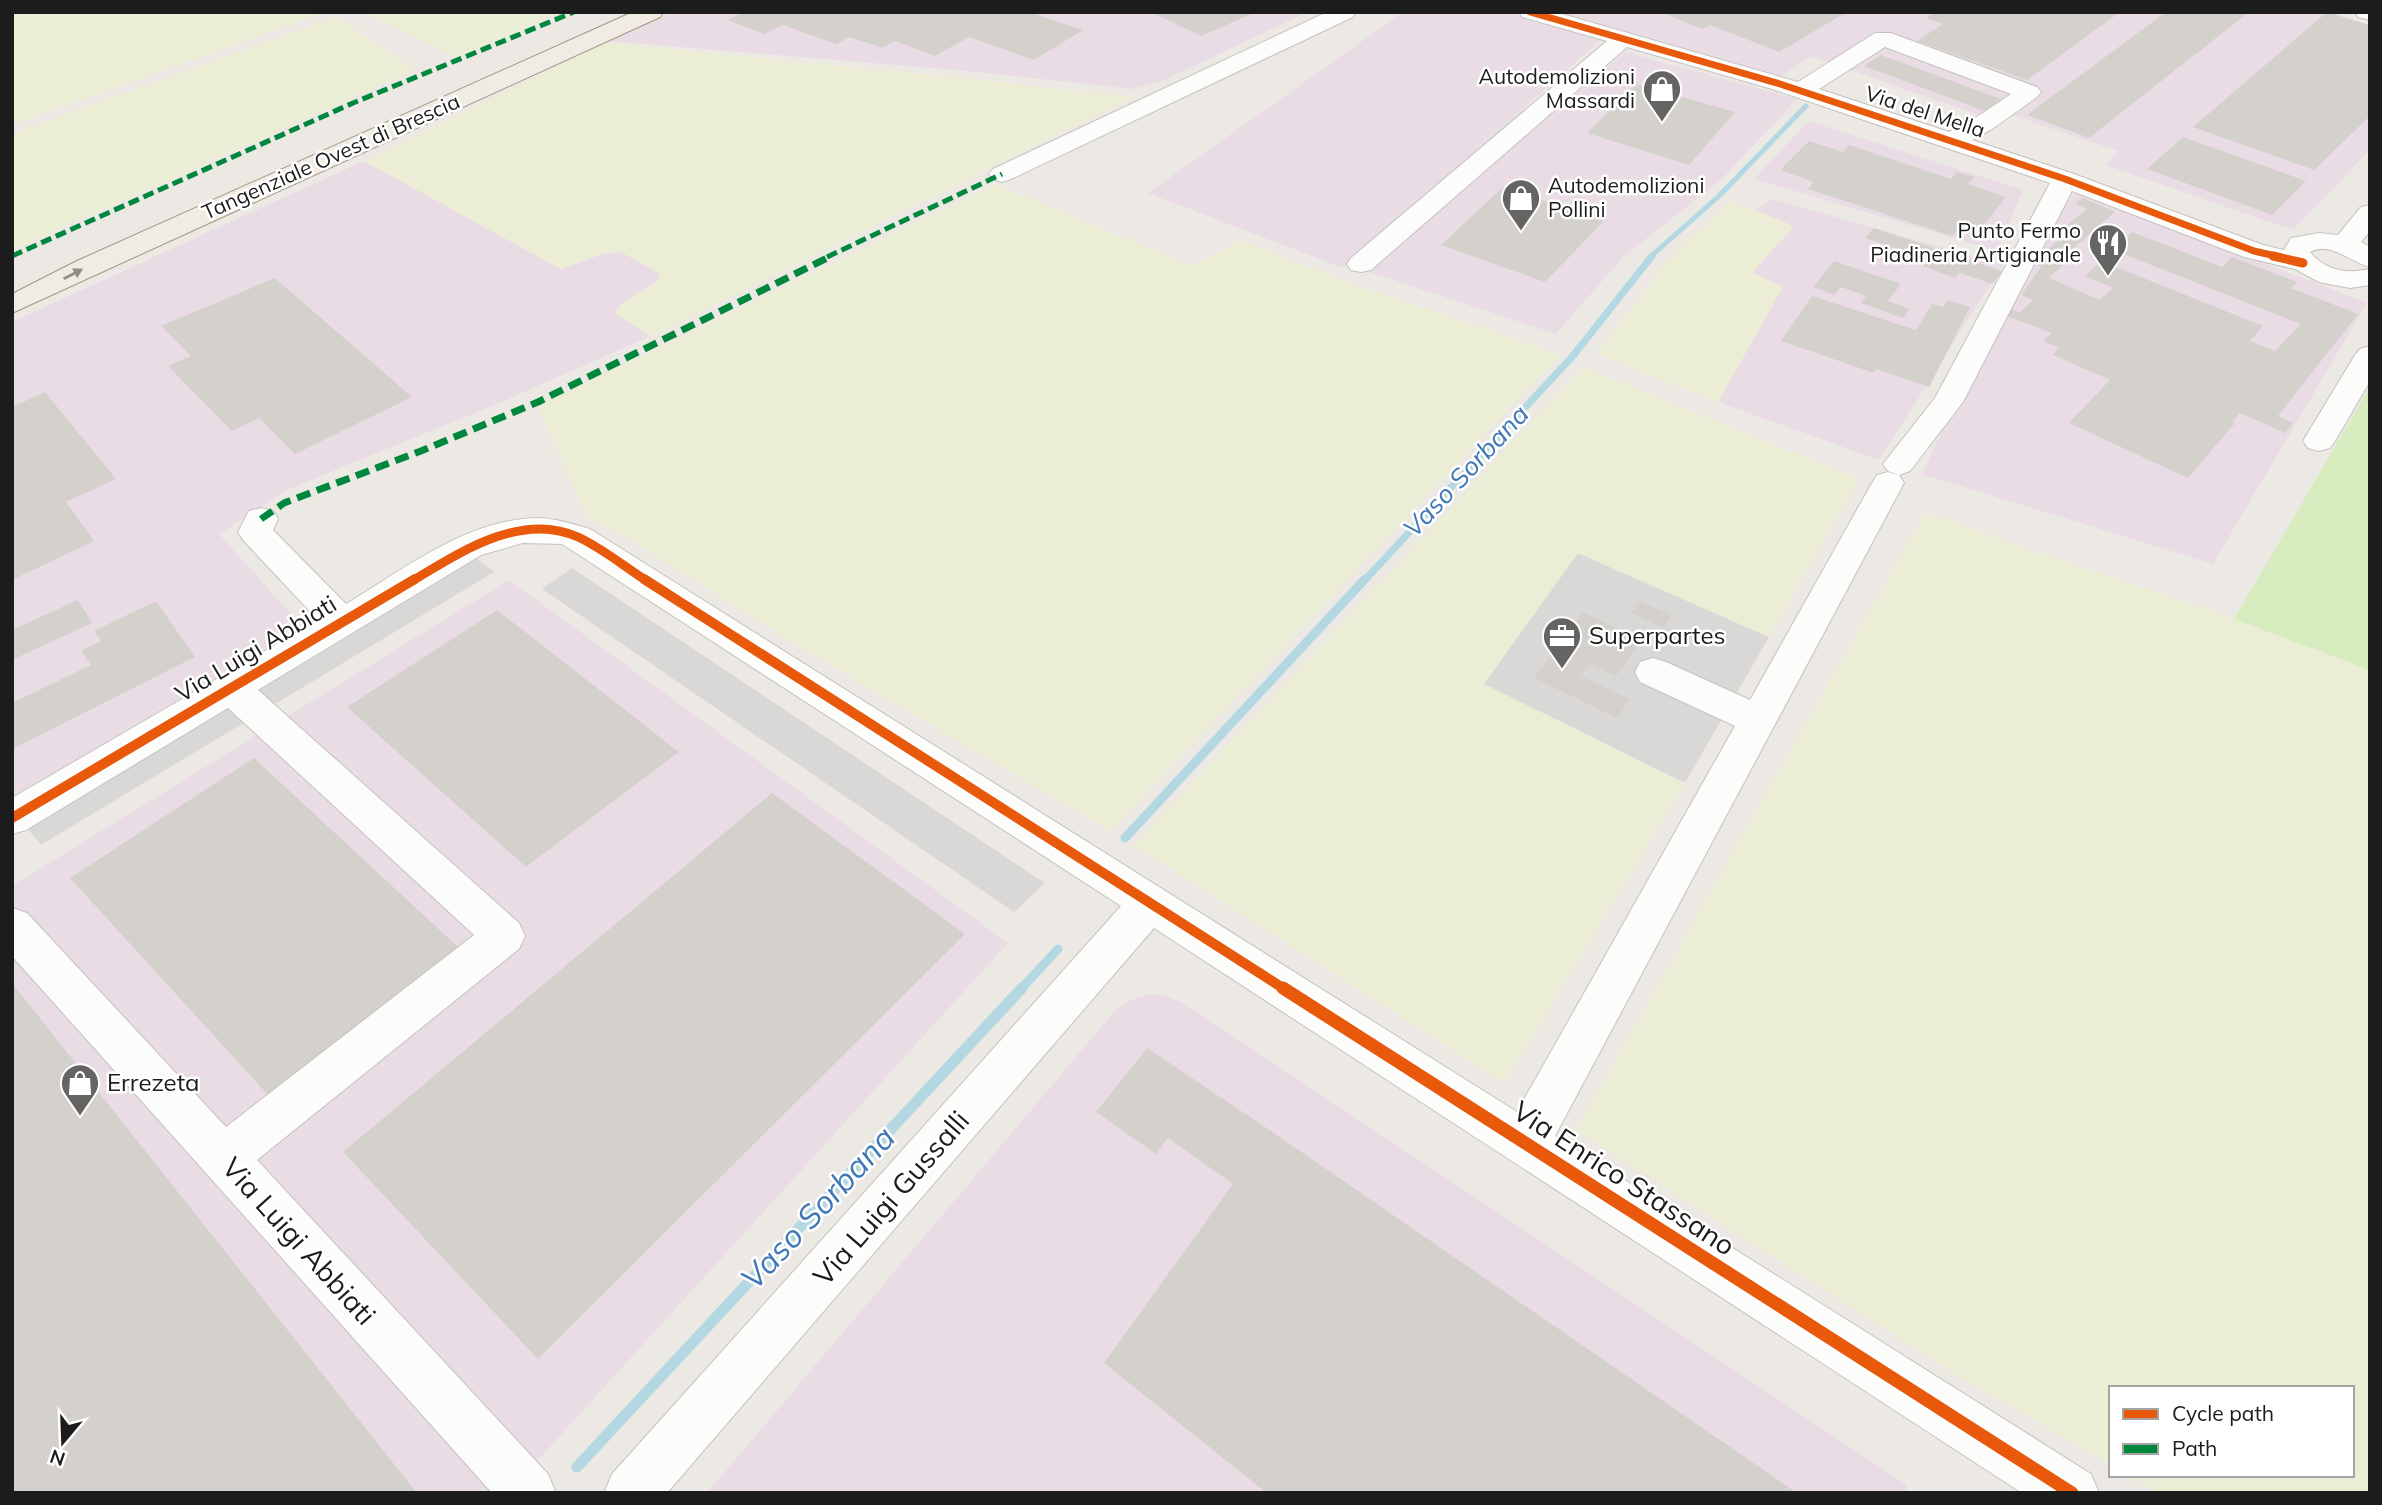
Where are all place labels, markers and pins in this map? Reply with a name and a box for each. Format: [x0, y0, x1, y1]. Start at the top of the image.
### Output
place label: Autodemolizioni Massardi [1479, 63, 1635, 113]
shop icon: Autodemolizioni Massardi [1641, 68, 1683, 123]
place label: Autodemolizioni Pollini [1548, 172, 1704, 222]
shop icon: Autodemolizioni Pollini [1500, 177, 1542, 232]
place label: Punto Fermo Piadineria Artigianale [1870, 217, 2081, 267]
restaurant icon: Punto Fermo Piadineria Artigianale [2087, 222, 2129, 277]
office icon: Superpartes [1541, 615, 1583, 670]
place label: Superpartes [1589, 620, 1725, 650]
shop icon: Errezeta [59, 1062, 101, 1117]
place label: Errezeta [107, 1067, 199, 1097]

